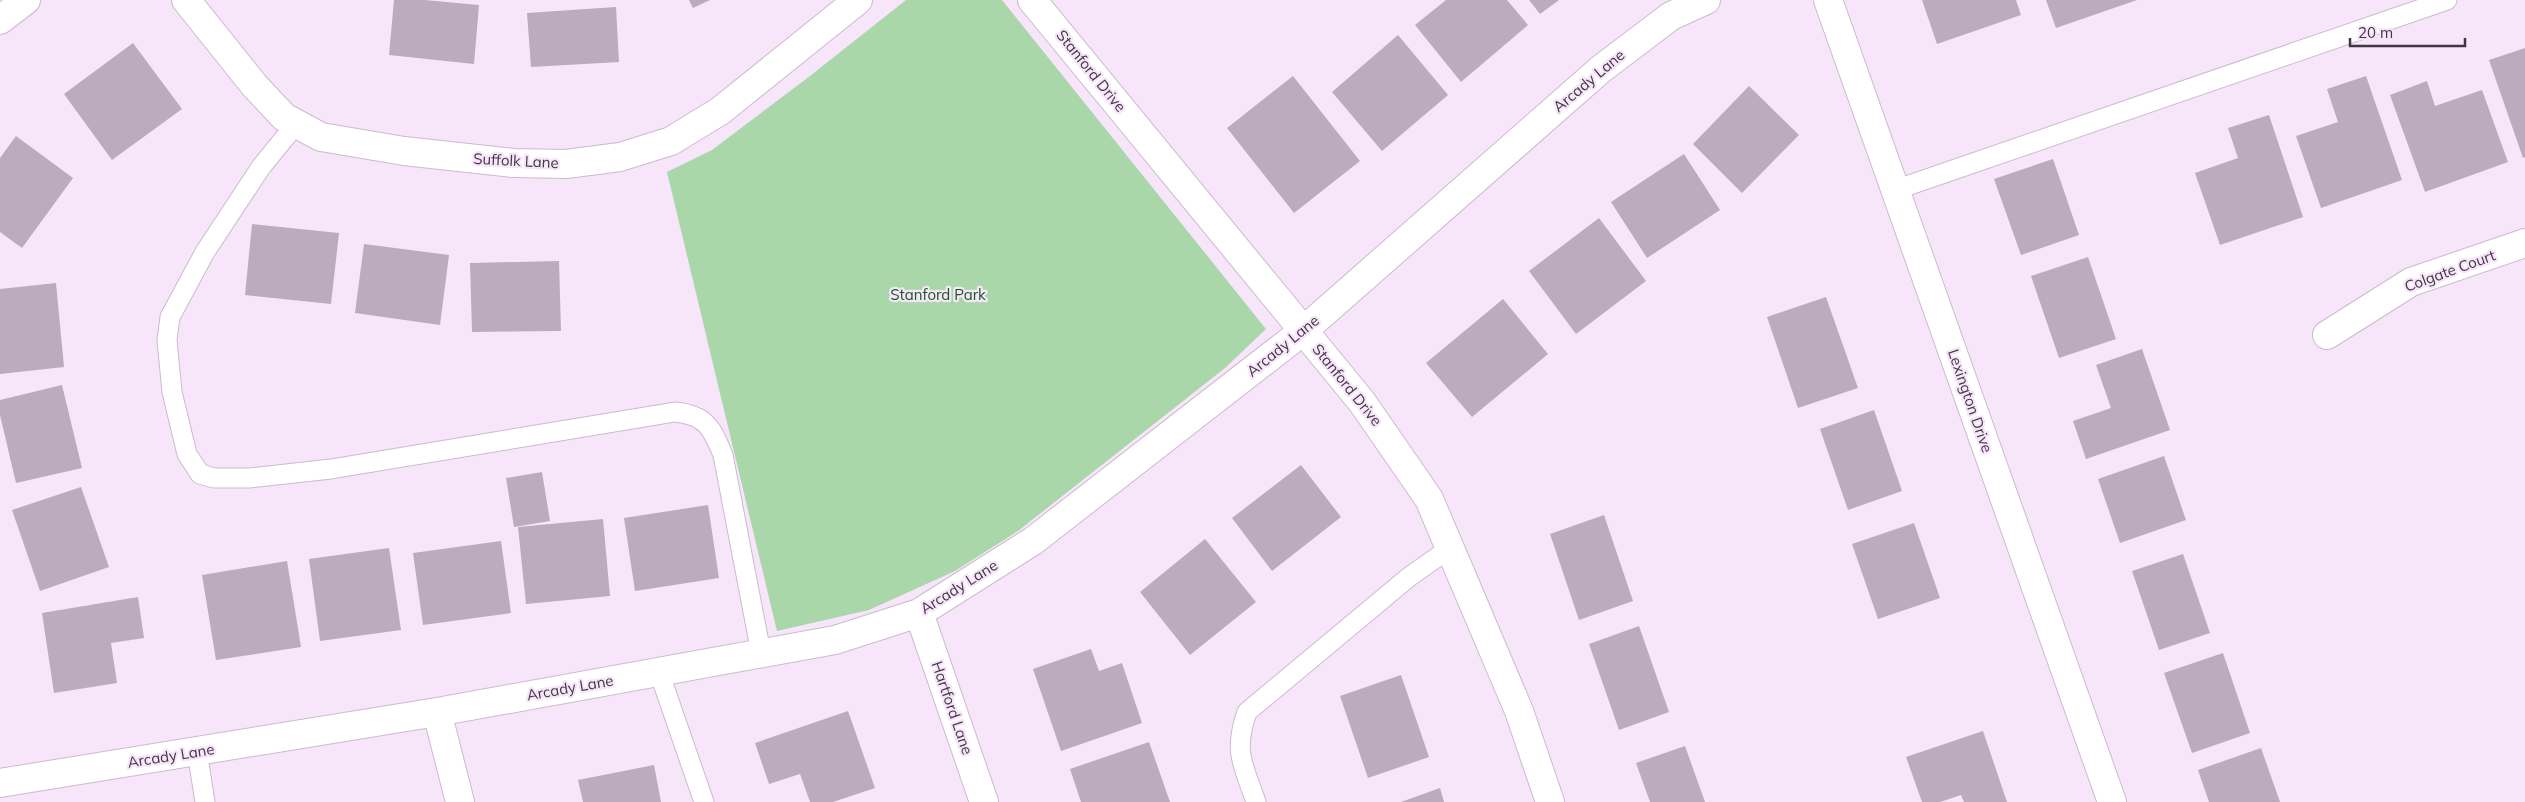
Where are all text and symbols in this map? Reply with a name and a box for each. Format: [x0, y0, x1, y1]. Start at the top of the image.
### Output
scale bar [2350, 15, 2465, 47]
text: 20 m [2358, 23, 2393, 42]
street label: Stanford Drive [1052, 26, 1130, 116]
street label: Arcady Lane [1549, 45, 1628, 116]
street label: Suffolk Lane [473, 149, 559, 172]
street label: Colgate Court [2402, 245, 2498, 296]
park label: Stanford Park [890, 285, 986, 304]
street label: Arcady Lane [1243, 311, 1323, 381]
street label: Stanford Drive [1308, 340, 1386, 430]
street label: Lexington Drive [1944, 347, 1997, 455]
street label: Arcady Lane [916, 555, 1001, 618]
street label: Hartford Lane [928, 659, 977, 757]
street label: Arcady Lane [525, 671, 615, 704]
street label: Arcady Lane [126, 739, 216, 772]

